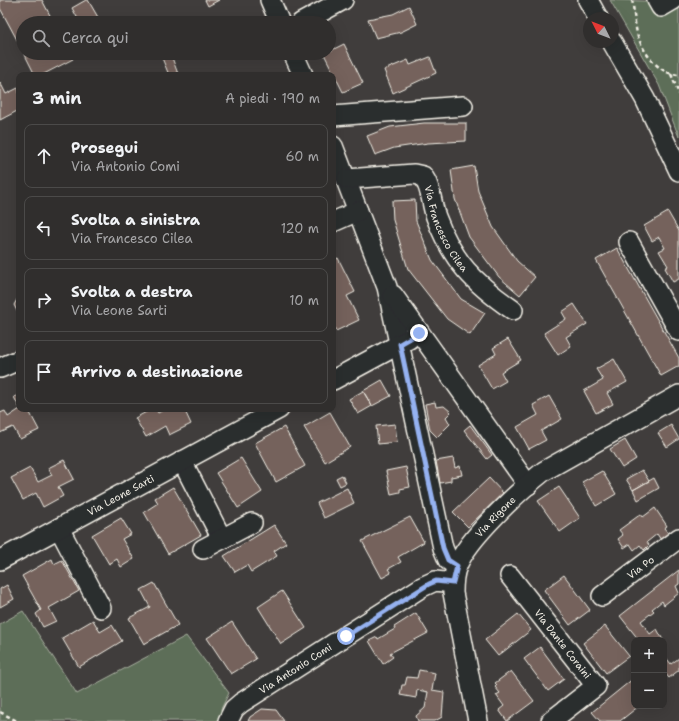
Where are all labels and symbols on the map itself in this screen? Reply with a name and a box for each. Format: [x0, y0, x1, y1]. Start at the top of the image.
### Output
north arrow [583, 12, 619, 48]
street label: Via Francesco Cilea [422, 184, 472, 275]
route end [410, 324, 428, 342]
street label: Via Leone Sarti [85, 471, 156, 518]
street label: Via Rigone [472, 492, 518, 540]
street label: Via Po [624, 553, 656, 582]
street label: Via Dante Coraini [532, 606, 594, 681]
route start [337, 627, 355, 645]
street label: Via Antonio Comi [256, 640, 334, 696]

